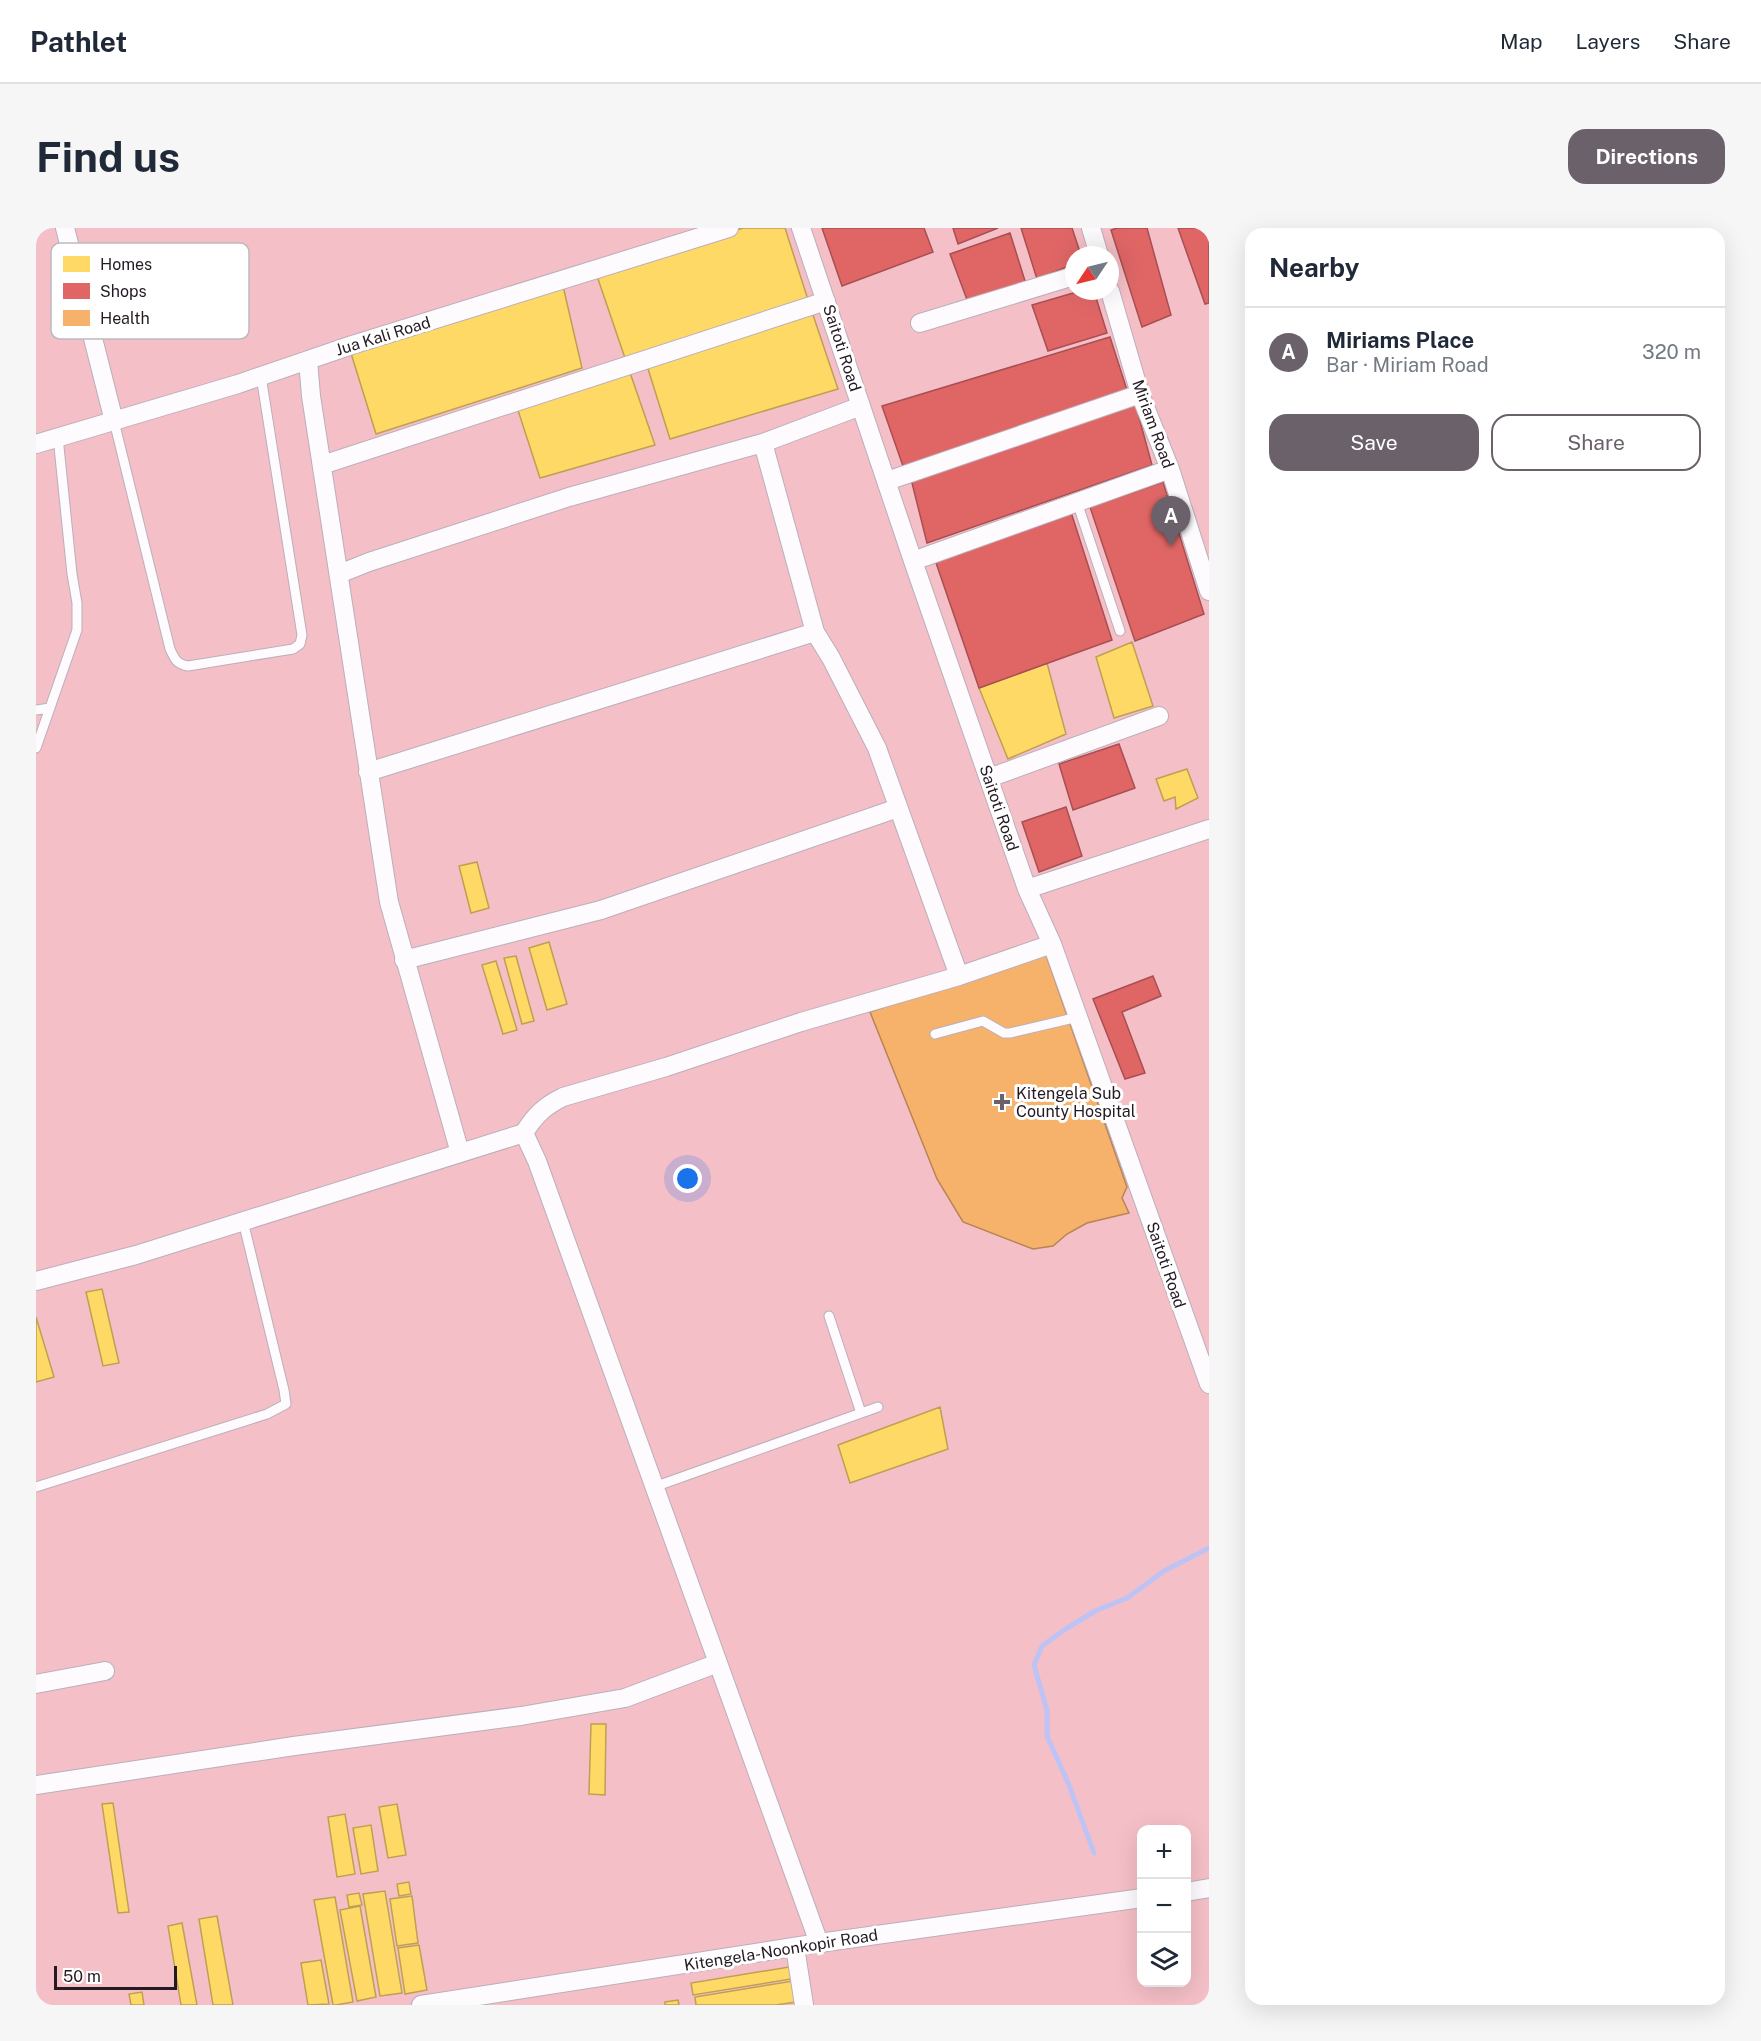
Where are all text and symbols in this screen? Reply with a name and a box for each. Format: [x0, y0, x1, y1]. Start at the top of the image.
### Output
text: Pathlet [30, 25, 127, 58]
text: Map [1500, 29, 1543, 54]
text: Layers [1576, 29, 1640, 54]
text: Share [1673, 29, 1731, 54]
button: Directions [1568, 129, 1725, 184]
text: Find us [36, 132, 180, 181]
legend [51, 243, 249, 339]
north arrow [1065, 246, 1119, 300]
text: Nearby [1269, 252, 1359, 283]
text: Homes [100, 255, 152, 274]
text: Shops [100, 282, 147, 301]
street label: Saitoti Road [819, 302, 865, 394]
text: Health [100, 309, 150, 328]
street label: Jua Kali Road [333, 313, 433, 359]
text: Miriams Place [1326, 327, 1474, 353]
text: A [1281, 340, 1296, 364]
text: 320 m [1642, 340, 1701, 364]
text: Bar · Miriam Road [1326, 353, 1489, 377]
street label: Miriam Road [1128, 377, 1178, 471]
button: Save [1269, 414, 1479, 471]
button: Share [1491, 414, 1701, 471]
pin: A [1152, 496, 1190, 546]
street label: Saitoti Road [975, 762, 1023, 854]
place label: Kitengela Sub County Hospital [1016, 1084, 1136, 1121]
marker: Kitengela Sub County Hospital [993, 1093, 1011, 1111]
your location [673, 1164, 702, 1193]
street label: Saitoti Road [1142, 1219, 1190, 1311]
map controls [1137, 1825, 1191, 1987]
button: + [1137, 1825, 1191, 1879]
button: − [1137, 1879, 1191, 1933]
street label: Kitengela-Noonkopir Road [683, 1925, 879, 1975]
button: layers [1137, 1933, 1191, 1987]
scale bar [54, 1963, 177, 1990]
text: 50 m [63, 1967, 101, 1986]

